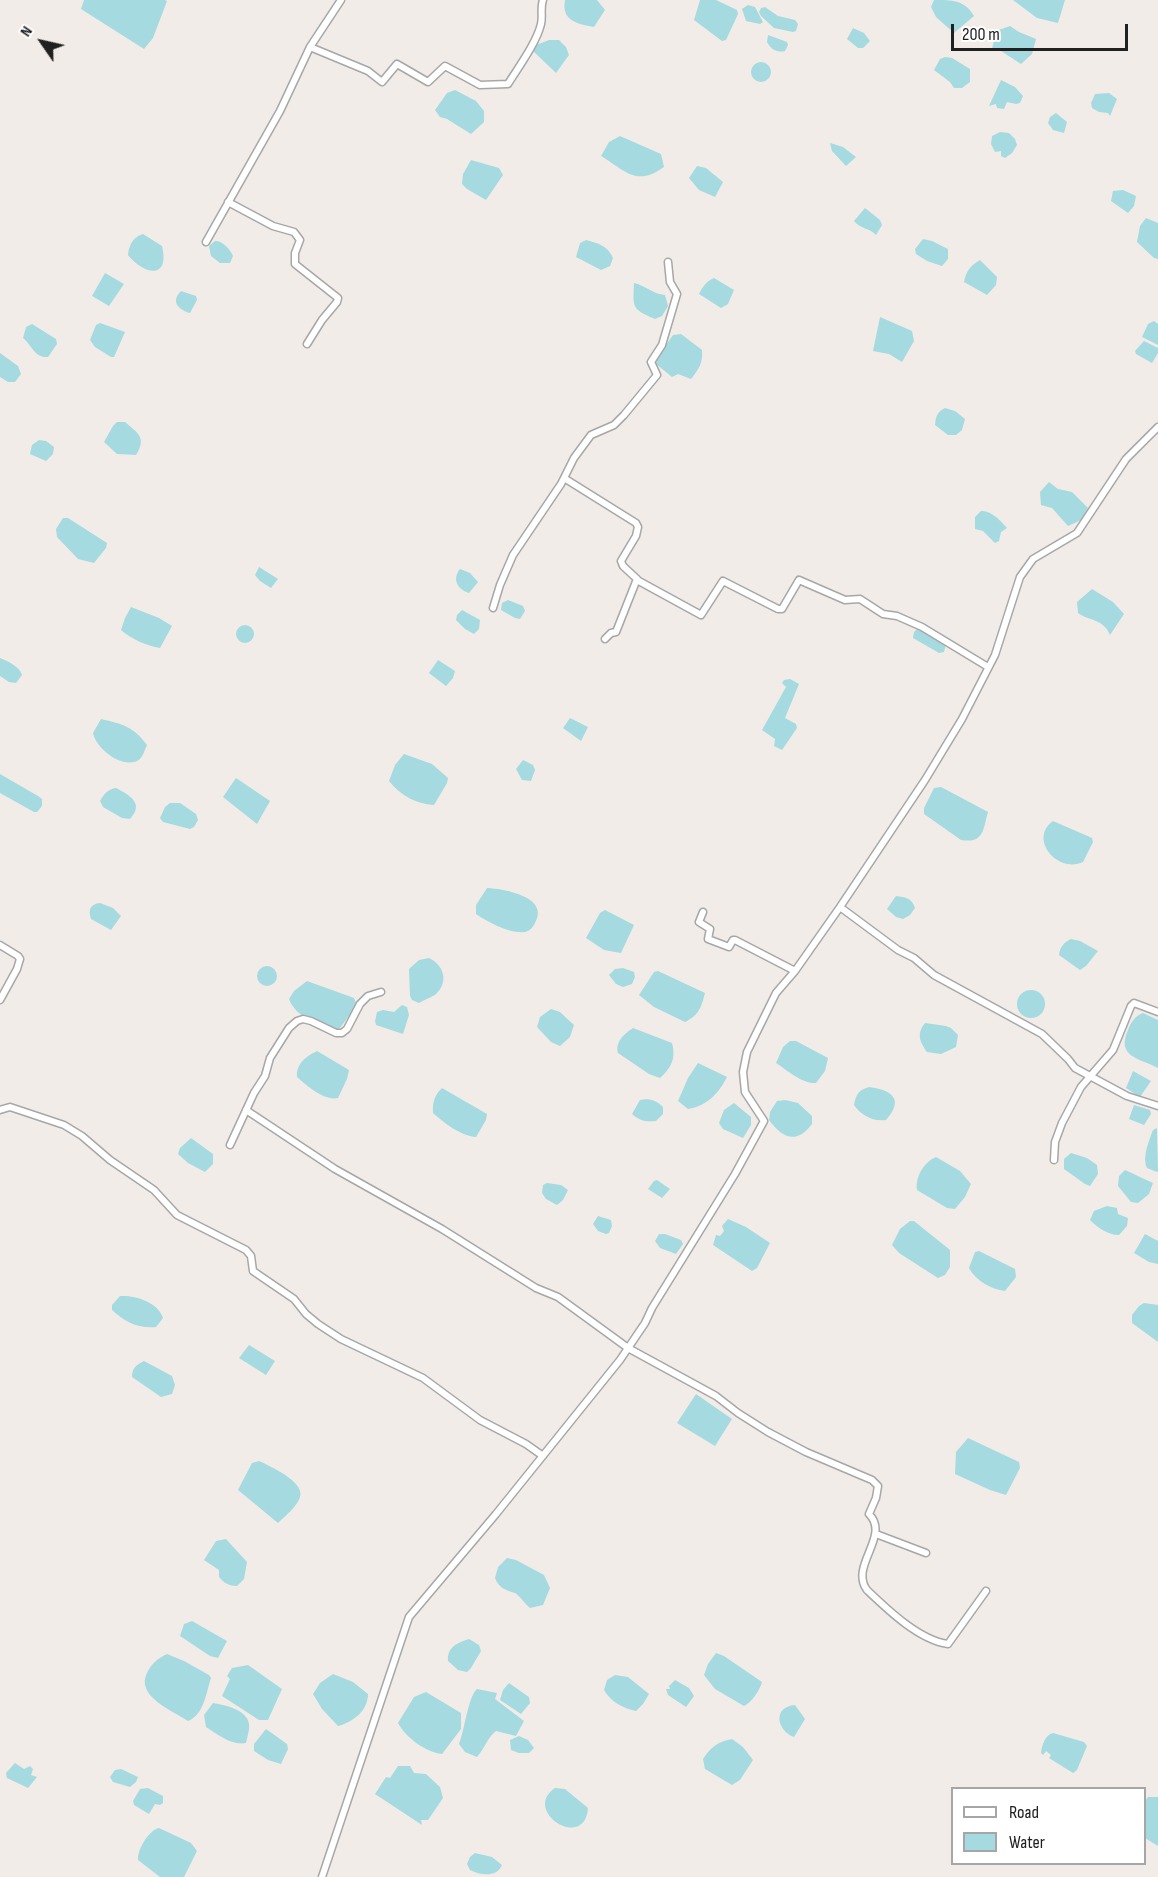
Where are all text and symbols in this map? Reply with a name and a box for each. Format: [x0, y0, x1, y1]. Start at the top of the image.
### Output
north arrow [12, 12, 72, 72]
scale bar [954, 12, 1131, 50]
text: N [16, 23, 37, 41]
text: 200 m [962, 24, 1000, 45]
legend [951, 1787, 1146, 1865]
text: Road [1009, 1802, 1039, 1823]
text: Water [1009, 1832, 1045, 1853]

